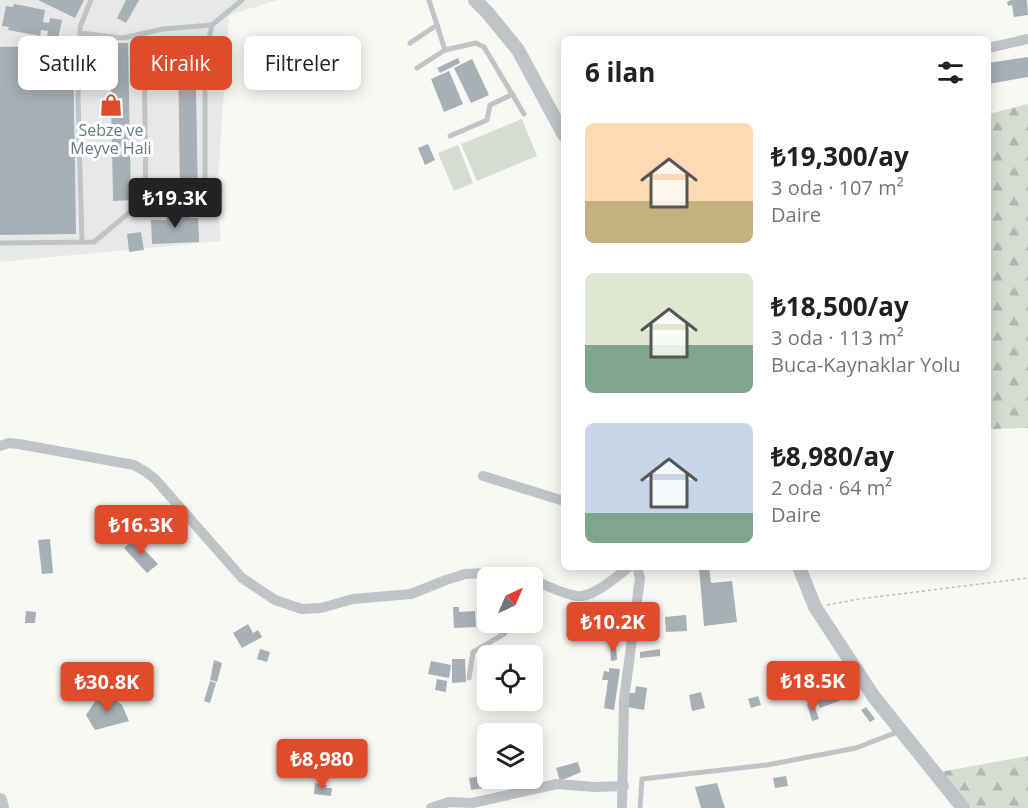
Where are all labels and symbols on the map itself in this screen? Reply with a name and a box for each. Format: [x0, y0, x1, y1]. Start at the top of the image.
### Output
shop icon: Sebze ve Meyve Hali [98, 92, 124, 118]
place label: Sebze ve Meyve Hali [70, 119, 152, 159]
pin: ₺19.3K [126, 178, 224, 229]
pin: ₺16.3K [92, 505, 190, 556]
north arrow [477, 567, 543, 633]
pin: ₺10.2K [564, 602, 662, 653]
pin: ₺18.5K [764, 661, 862, 712]
pin: ₺30.8K [58, 662, 156, 713]
pin: ₺8,980 [273, 739, 371, 790]

